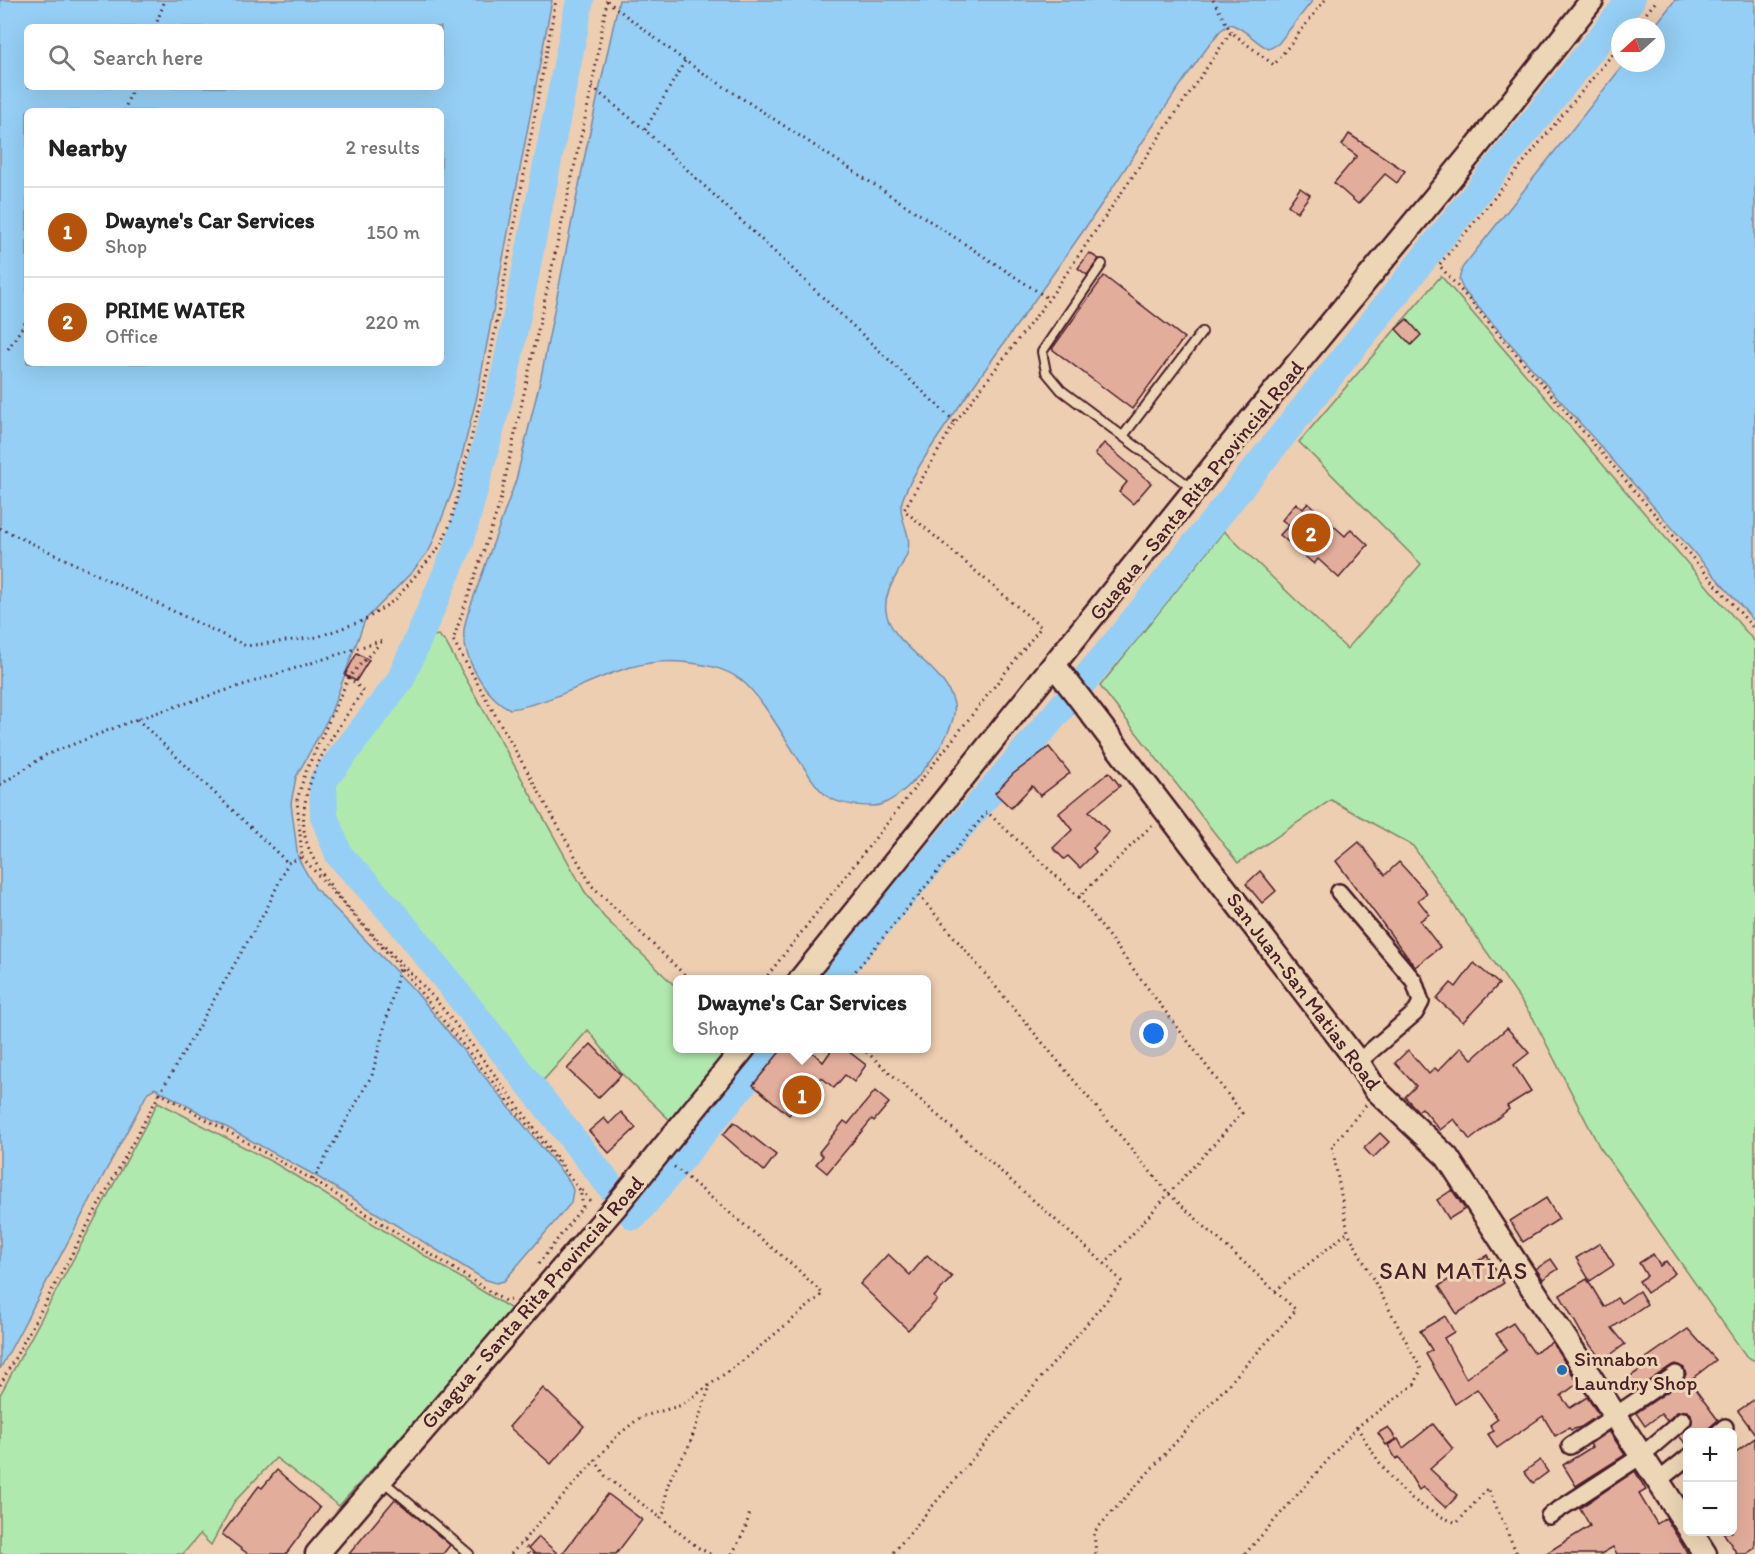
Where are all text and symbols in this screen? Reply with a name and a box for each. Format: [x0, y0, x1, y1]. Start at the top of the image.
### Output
north arrow [1611, 18, 1665, 72]
search box [24, 24, 444, 90]
icon: search [45, 41, 78, 74]
text: Search here [93, 44, 203, 71]
text: Nearby [48, 131, 127, 163]
text: 2 results [346, 135, 420, 159]
text: Dwayne's Car Services [105, 207, 315, 234]
text: 1 [63, 220, 72, 244]
text: 150 m [367, 220, 420, 244]
text: Shop [105, 234, 147, 258]
text: PRIME WATER [105, 297, 245, 324]
text: 2 [62, 310, 73, 334]
text: 220 m [365, 310, 420, 334]
text: Office [105, 324, 158, 348]
street label: Guagua - Santa Rita Provincial Road [1083, 355, 1309, 625]
pin: 2 [1292, 510, 1330, 556]
street label: San Juan-San Matias Road [1221, 887, 1387, 1095]
popup [673, 975, 931, 1053]
text: Dwayne's Car Services [697, 989, 907, 1016]
text: Shop [697, 1016, 739, 1040]
your location [1139, 1019, 1168, 1048]
pin: 1 [782, 1072, 822, 1118]
street label: Guagua - Santa Rita Provincial Road [415, 1170, 649, 1433]
district label: SAN MATIAS [1379, 1256, 1529, 1285]
place label: Sinnabon Laundry Shop [1574, 1346, 1697, 1395]
marker: Sinnabon Laundry Shop [1555, 1363, 1569, 1377]
map controls [1683, 1428, 1737, 1536]
button: + [1683, 1428, 1737, 1482]
button: − [1683, 1482, 1737, 1536]

